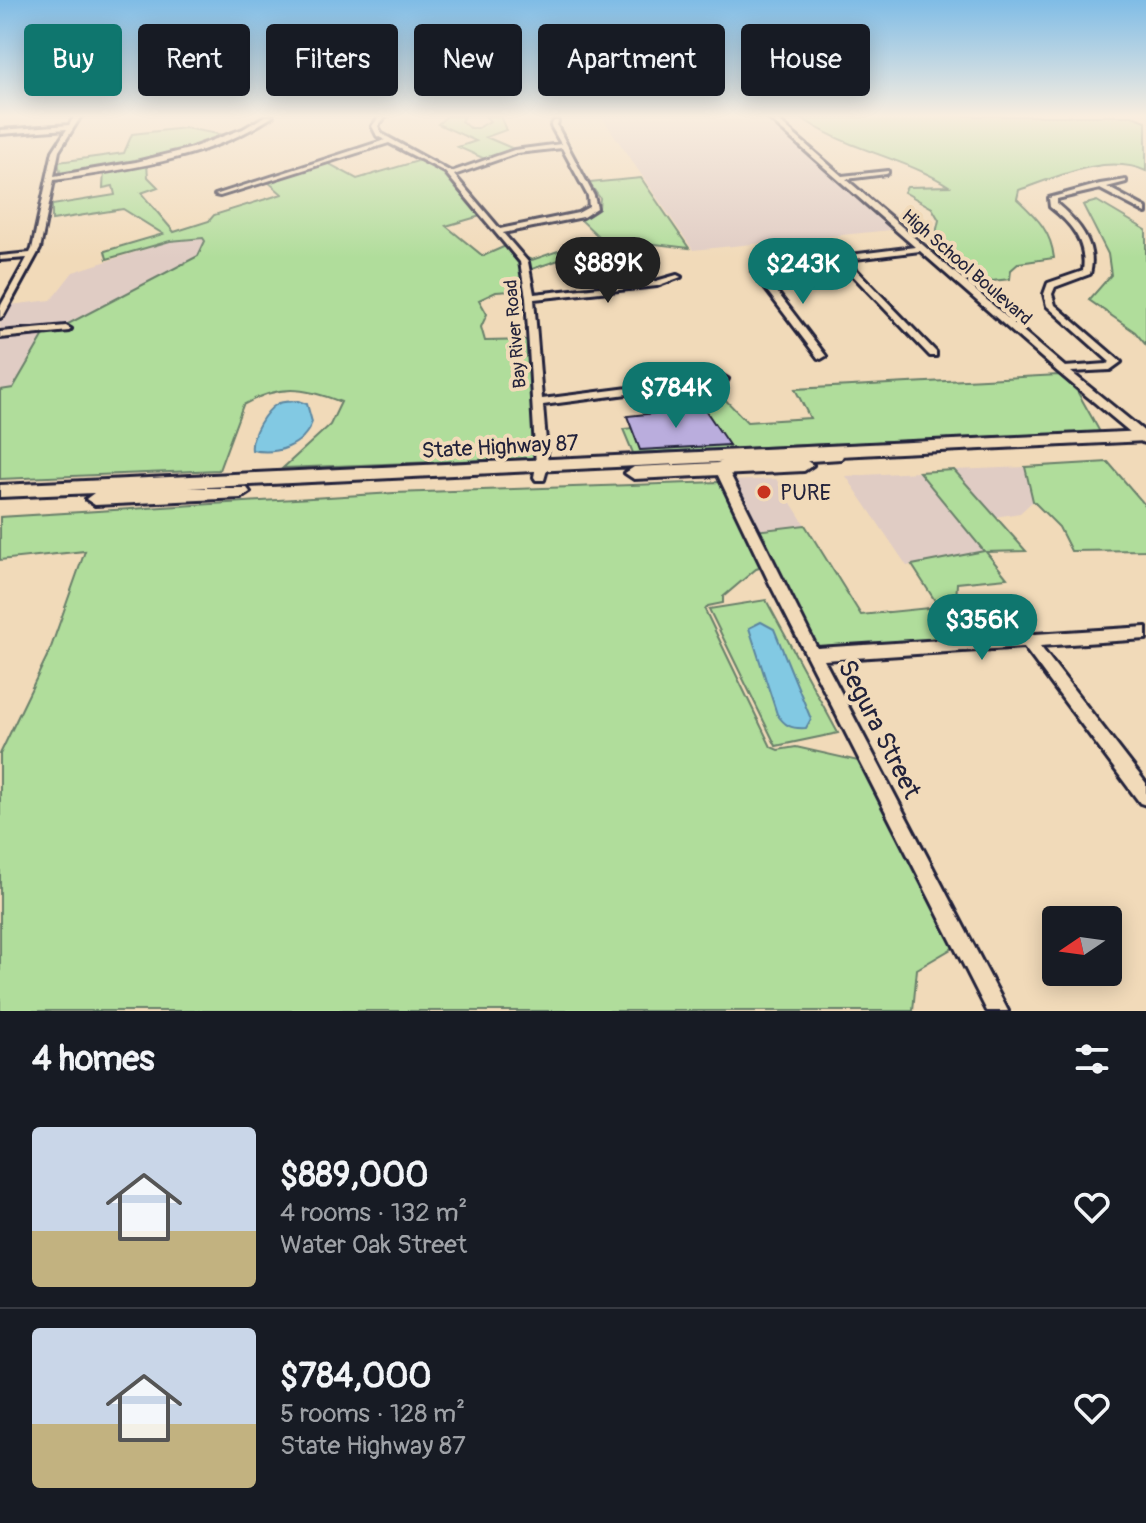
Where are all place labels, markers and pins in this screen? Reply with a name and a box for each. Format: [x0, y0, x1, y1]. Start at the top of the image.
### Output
pin: $889K [552, 237, 664, 305]
pin: $243K [747, 238, 859, 306]
pin: $784K [620, 362, 732, 430]
place label: PURE [780, 479, 831, 507]
marker: PURE [755, 483, 773, 501]
pin: $356K [926, 594, 1038, 662]

